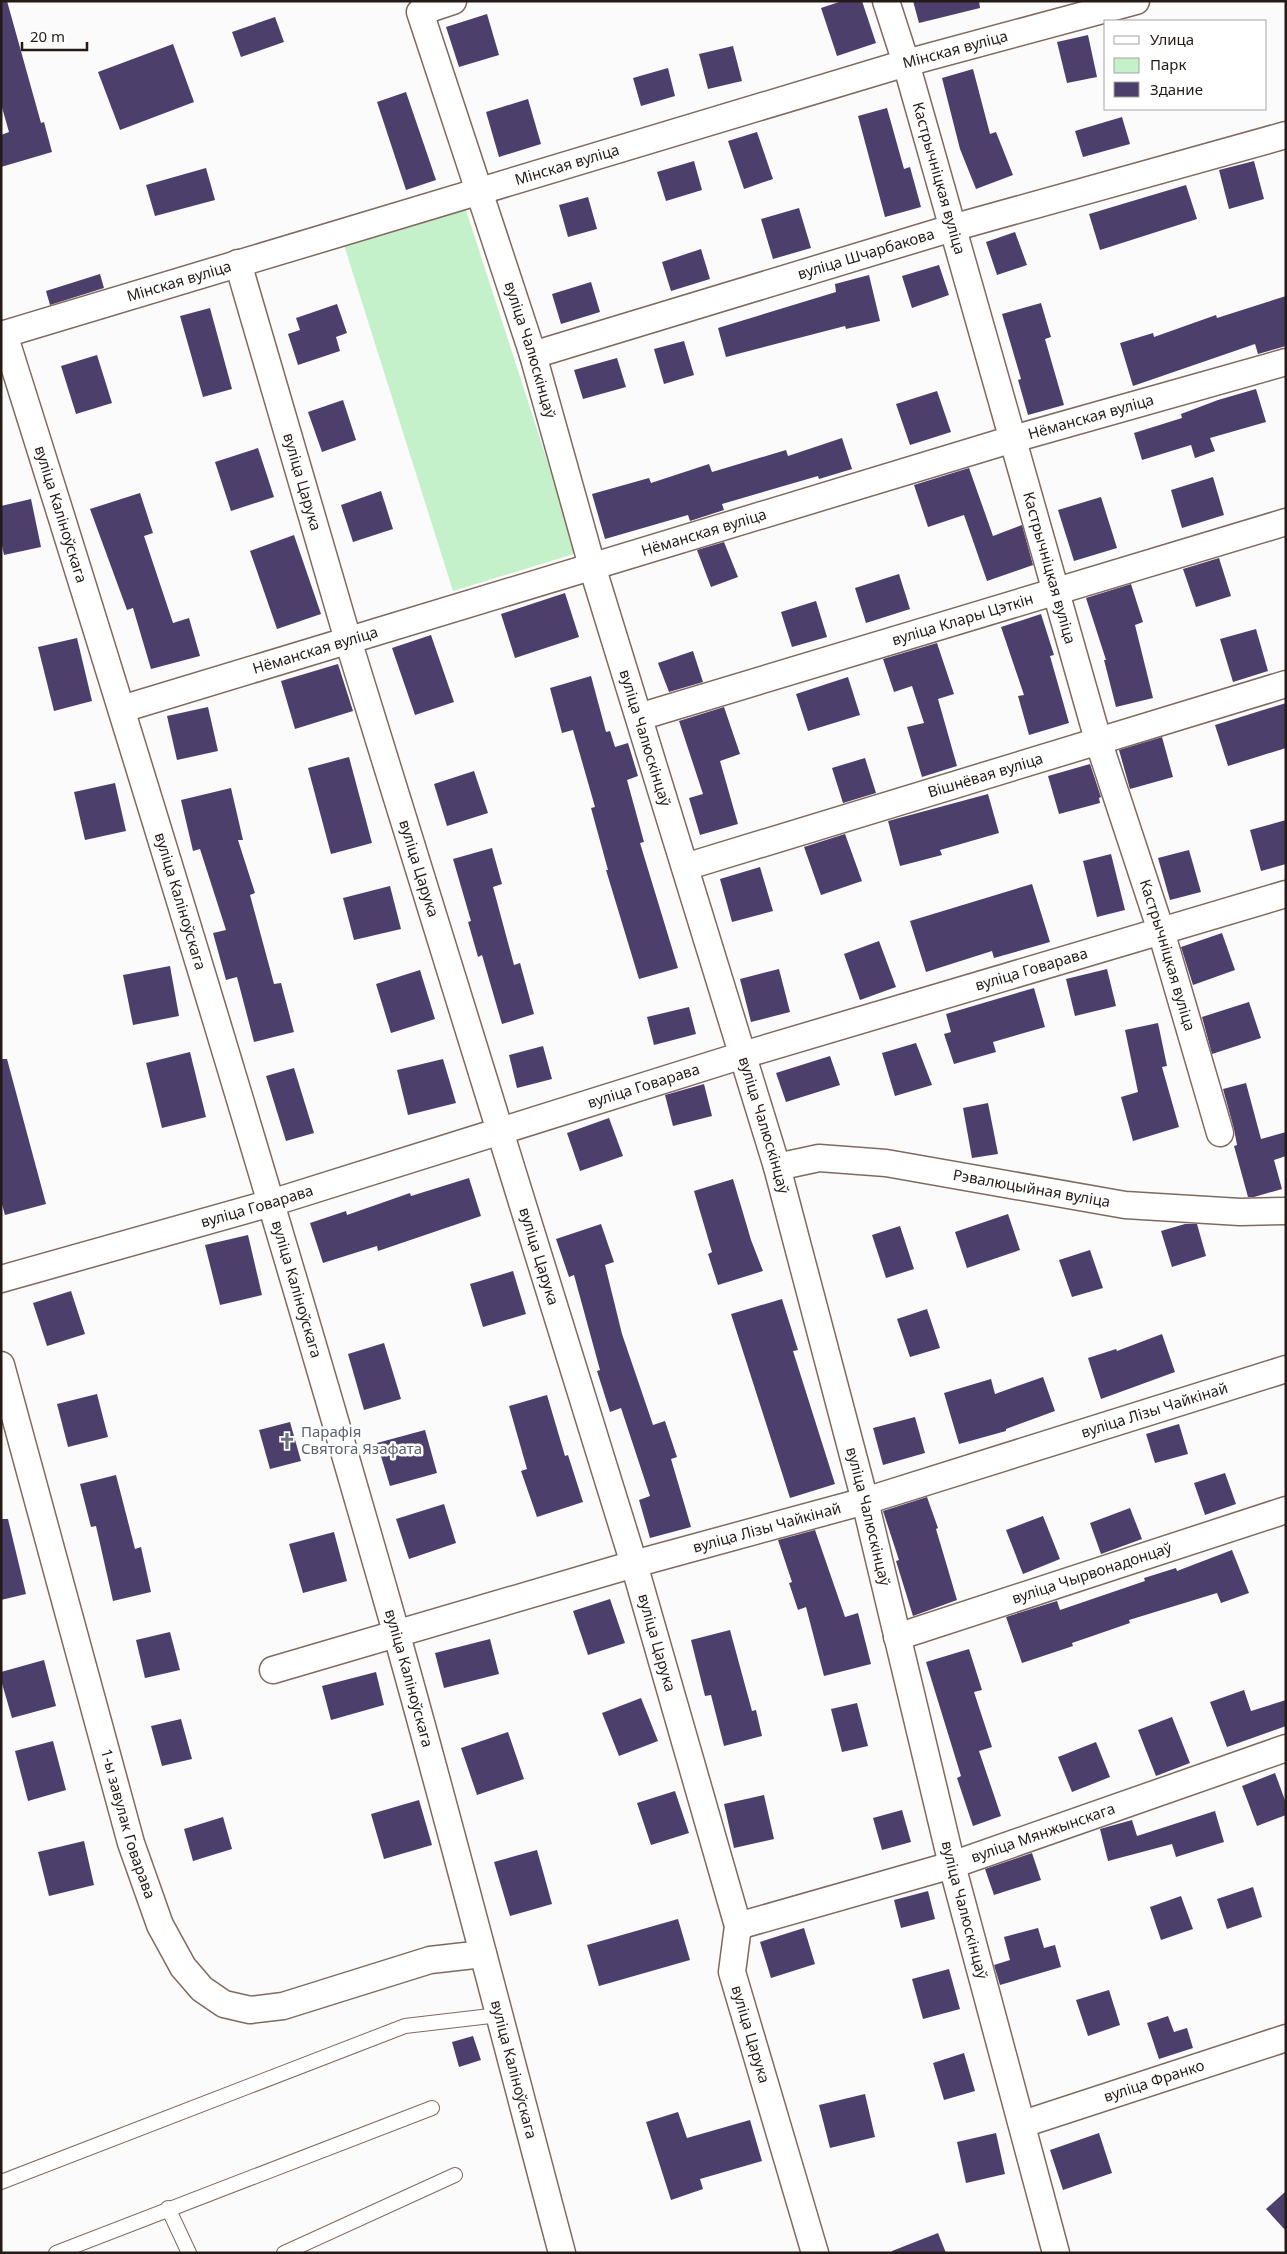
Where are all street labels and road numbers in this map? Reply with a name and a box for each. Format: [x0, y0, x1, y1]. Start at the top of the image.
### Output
street label: Мінская вуліца [900, 25, 1010, 72]
street label: Кастрычніцкая вуліца [909, 99, 971, 257]
street label: Мінская вуліца [512, 139, 621, 189]
street label: вуліца Шчарбакова [795, 223, 937, 283]
street label: Мінская вуліца [124, 255, 233, 306]
street label: вуліца Чалюскінцаў [500, 278, 561, 420]
street label: Нёманская вуліца [1025, 389, 1156, 443]
street label: вуліца Царука [279, 430, 327, 533]
street label: вуліца Каліноўскага [31, 443, 92, 585]
street label: Кастрычніцкая вуліца [1019, 489, 1081, 646]
street label: Нёманская вуліца [639, 503, 769, 560]
street label: вуліца Клары Цэткін [889, 588, 1035, 649]
street label: Нёманская вуліца [250, 621, 380, 678]
street label: вуліца Чалюскінцаў [615, 667, 676, 809]
street label: Вішнёвая вуліца [925, 748, 1045, 802]
street label: вуліца Царука [395, 817, 444, 920]
street label: вуліца Каліноўскага [151, 830, 211, 972]
street label: Кастрычніцкая вуліца [1136, 876, 1201, 1033]
street label: вуліца Говарава [973, 942, 1090, 995]
street label: вуліца Чалюскінцаў [735, 1054, 795, 1196]
street label: вуліца Говарава [585, 1058, 702, 1112]
street label: Рэвалюцыйная вуліца [951, 1164, 1112, 1211]
street label: вуліца Говарава [198, 1179, 315, 1231]
street label: вуліца Царука [515, 1205, 564, 1307]
street label: вуліца Каліноўскага [268, 1218, 327, 1360]
street label: вуліца Лізы Чайкінай [1078, 1377, 1230, 1442]
street label: вуліца Чалюскінцаў [842, 1445, 896, 1588]
street label: вуліца Лізы Чайкінай [690, 1497, 843, 1557]
street label: вуліца Чырвонадонцаў [1009, 1537, 1174, 1608]
street label: вуліца Царука [634, 1591, 681, 1694]
street label: вуліца Каліноўскага [381, 1607, 438, 1749]
street label: 1-ы завулак Говарава [97, 1746, 161, 1901]
street label: вуліца Мянжынскага [968, 1798, 1117, 1867]
street label: вуліца Чалюскінцаў [938, 1839, 993, 1981]
street label: вуліца Царука [727, 1983, 775, 2085]
street label: вуліца Каліноўскага [487, 1998, 542, 2141]
street label: вуліца Франко [1101, 2054, 1207, 2106]

